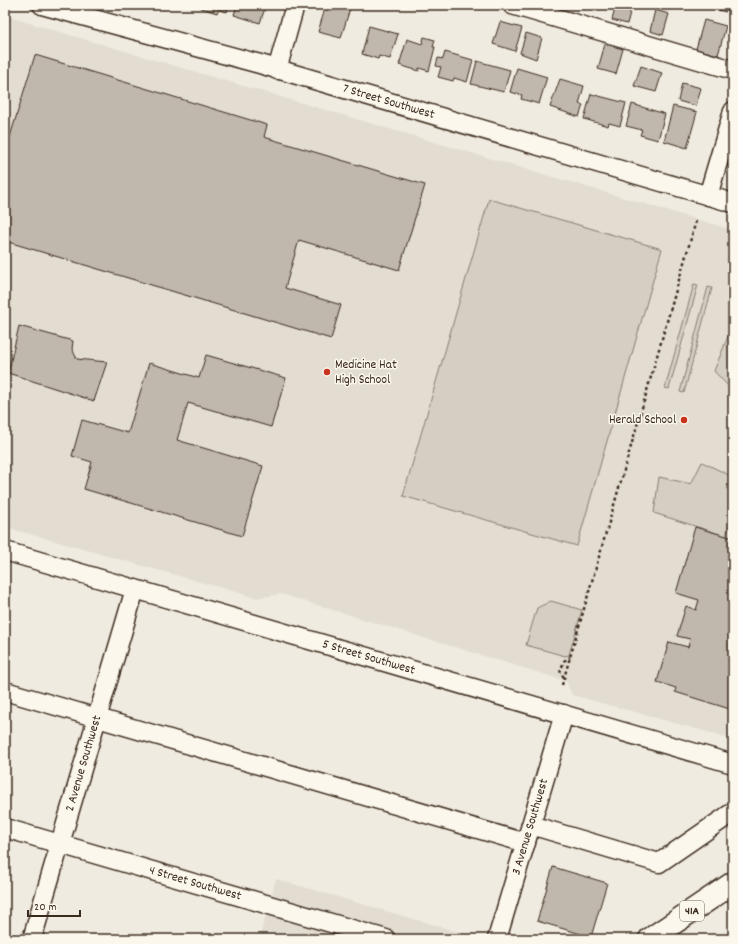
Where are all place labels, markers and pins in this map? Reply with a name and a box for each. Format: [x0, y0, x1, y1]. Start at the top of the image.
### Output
place label: Medicine Hat High School [335, 356, 397, 390]
marker: Medicine Hat High School [322, 367, 332, 377]
place label: Herald School [609, 411, 676, 430]
marker: Herald School [679, 415, 689, 425]

